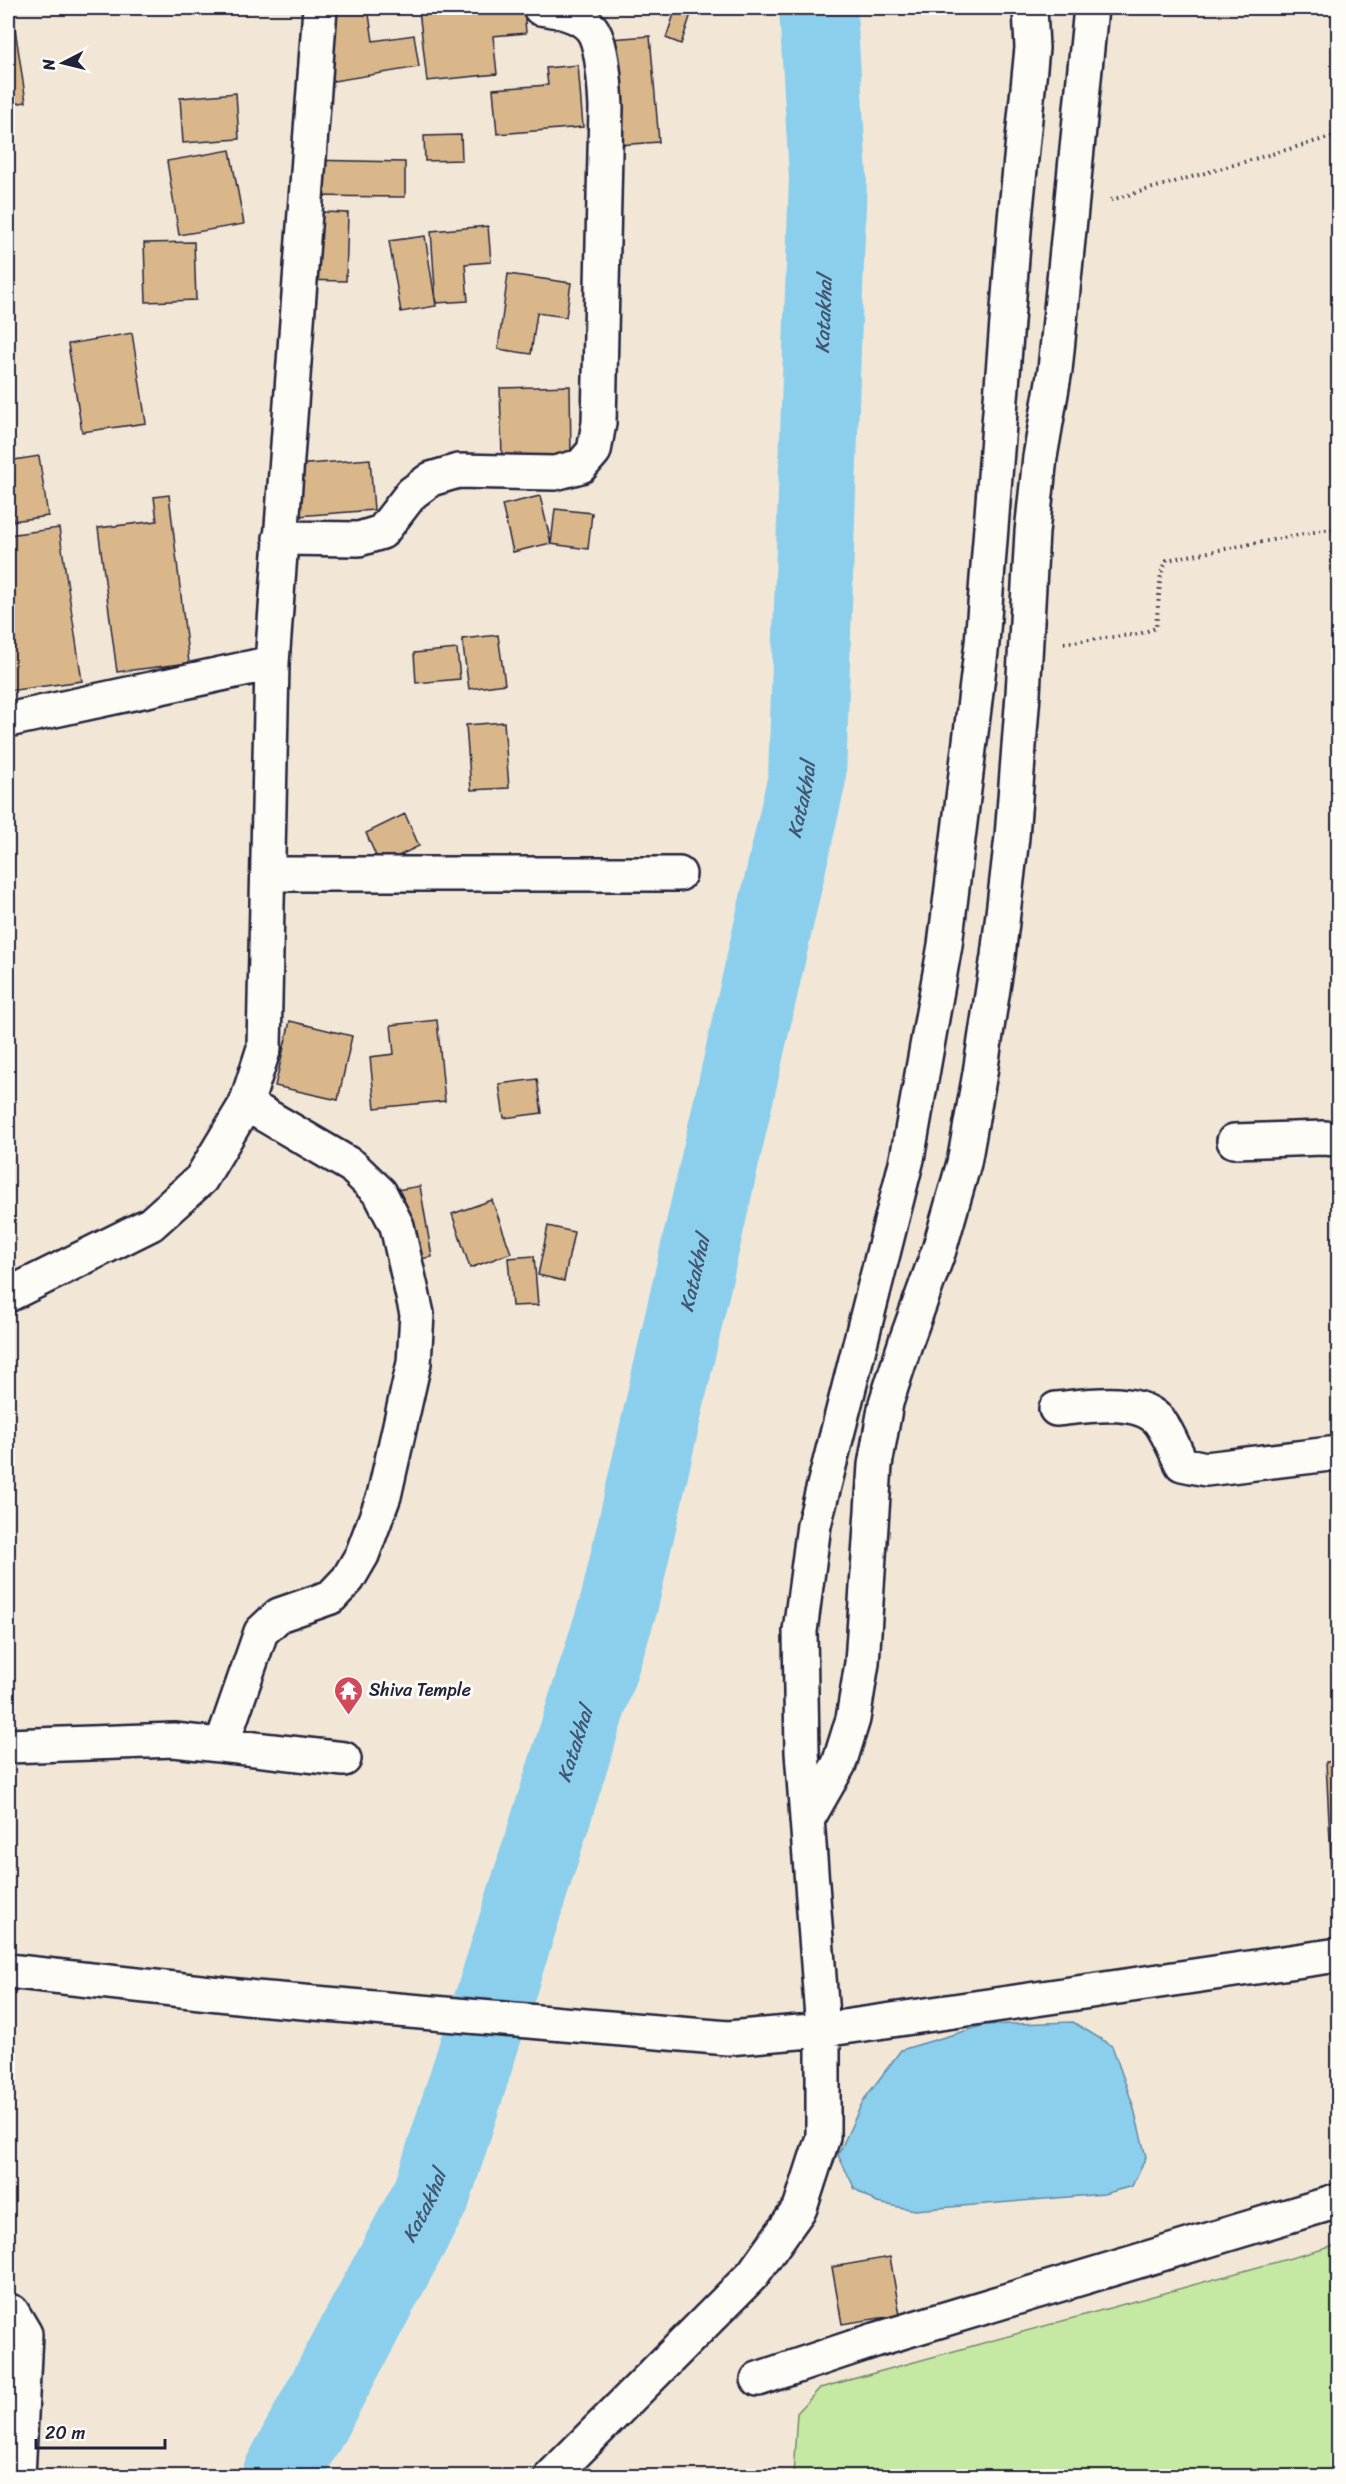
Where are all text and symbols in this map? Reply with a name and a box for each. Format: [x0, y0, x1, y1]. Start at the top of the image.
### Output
north arrow [33, 33, 93, 93]
text: N [33, 57, 64, 73]
water label: Katakhal [804, 270, 842, 354]
water label: Katakhal [776, 756, 825, 841]
water label: Katakhal [669, 1227, 721, 1315]
temple icon: Shiva Temple [332, 1674, 364, 1716]
place label: Shiva Temple [369, 1674, 471, 1706]
water label: Katakhal [546, 1697, 604, 1786]
water label: Katakhal [392, 2161, 458, 2249]
scale bar [36, 2412, 165, 2450]
text: 20 m [45, 2417, 85, 2449]

